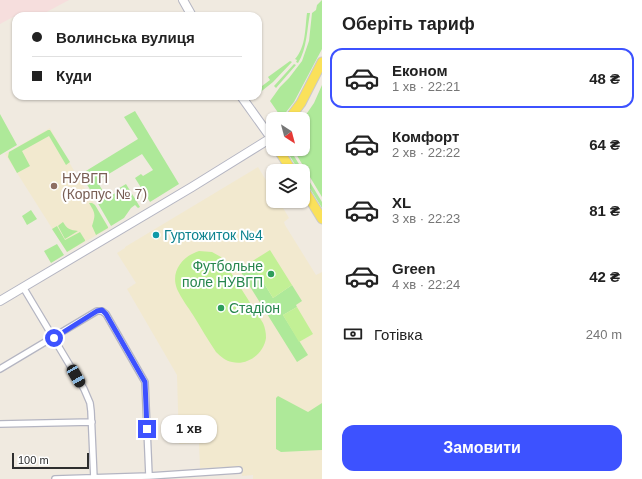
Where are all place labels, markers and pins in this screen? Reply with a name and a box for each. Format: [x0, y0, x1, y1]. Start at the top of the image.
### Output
place label: НУВГП (Корпус № 7) [62, 170, 147, 202]
marker: НУВГП (Корпус № 7) [49, 181, 59, 191]
place label: Гуртожиток №4 [164, 227, 263, 243]
marker: Гуртожиток №4 [151, 230, 161, 240]
place label: Футбольне поле НУВГП [182, 258, 263, 290]
marker: Футбольне поле НУВГП [266, 269, 276, 279]
place label: Стадіон [229, 300, 280, 316]
marker: Стадіон [216, 303, 226, 313]

